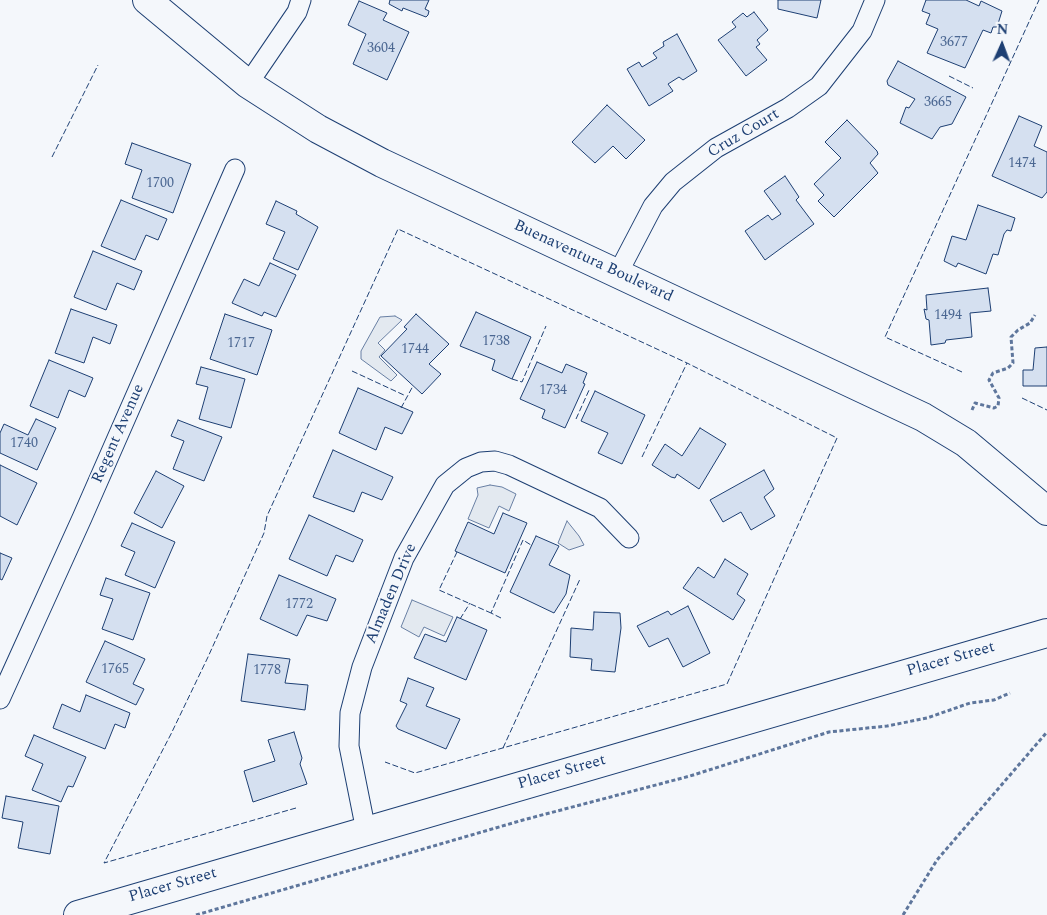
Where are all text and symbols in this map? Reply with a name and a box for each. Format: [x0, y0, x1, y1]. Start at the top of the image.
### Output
text: N [996, 19, 1009, 40]
north arrow [977, 20, 1027, 70]
house number: 3677 [940, 35, 968, 51]
house number: 3604 [367, 41, 395, 57]
house number: 3665 [924, 95, 952, 111]
street label: Cruz Court [705, 105, 783, 163]
house number: 1474 [1008, 156, 1036, 172]
house number: 1700 [146, 176, 174, 192]
street label: Buenaventura Boulevard [510, 217, 676, 307]
house number: 1494 [934, 308, 962, 324]
house number: 1738 [482, 334, 510, 350]
house number: 1717 [227, 336, 255, 352]
house number: 1744 [401, 342, 429, 358]
street label: Regent Avenue [89, 381, 149, 487]
house number: 1734 [539, 383, 567, 399]
house number: 1740 [10, 436, 38, 452]
street label: Almaden Drive [362, 541, 422, 647]
house number: 1772 [285, 597, 313, 613]
street label: Placer Street [905, 638, 997, 682]
house number: 1765 [101, 662, 129, 678]
house number: 1778 [253, 663, 281, 679]
street label: Placer Street [516, 751, 608, 795]
street label: Placer Street [127, 864, 219, 908]

